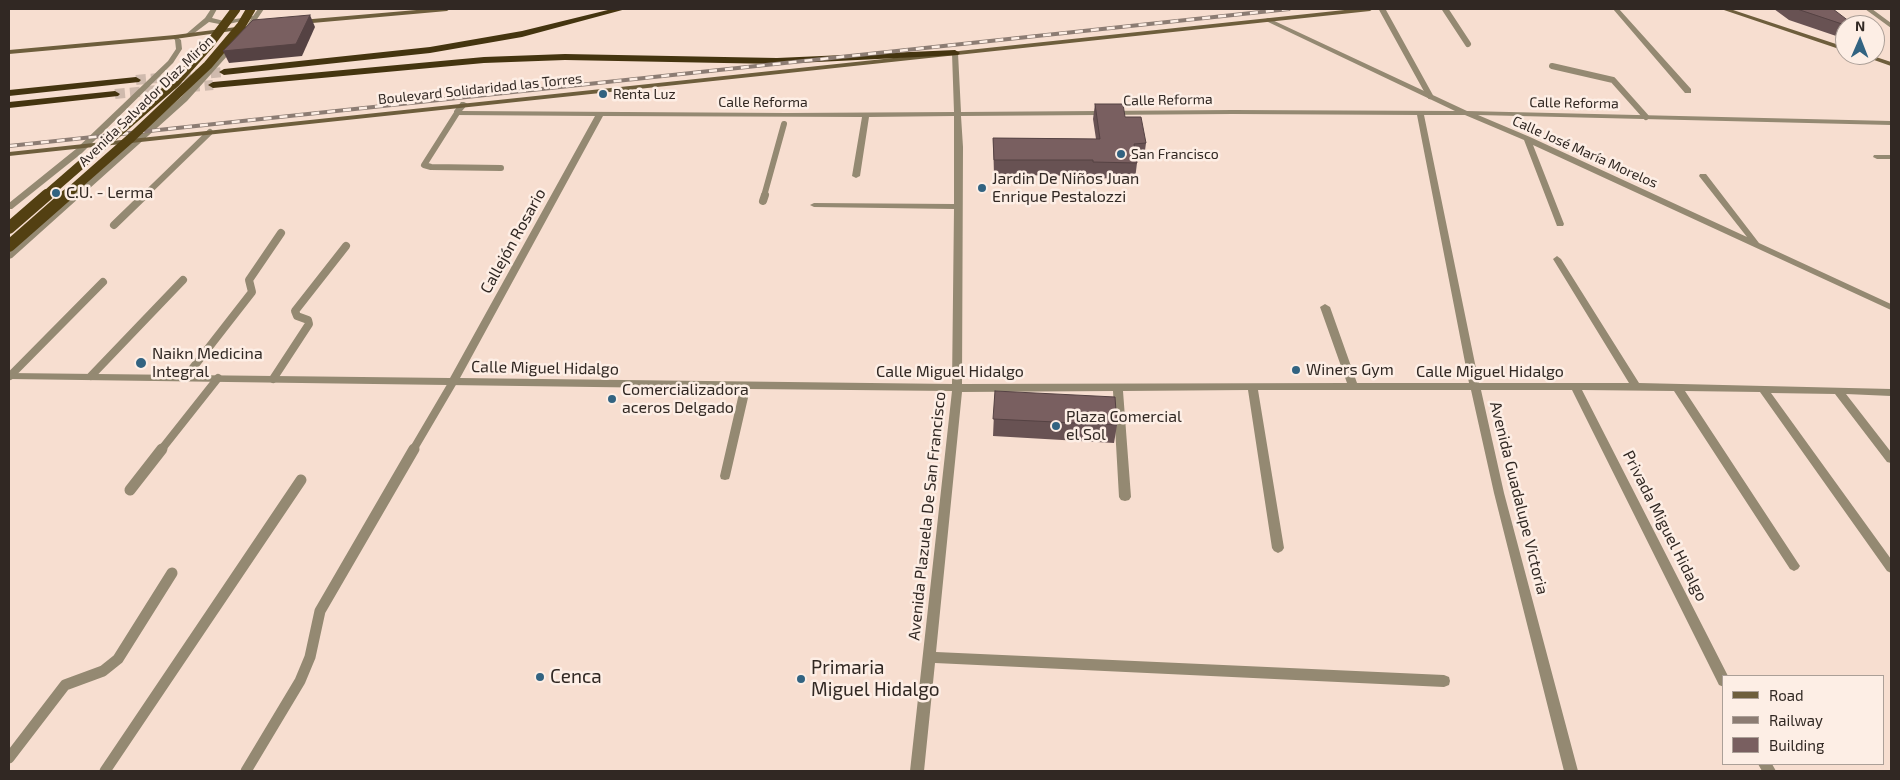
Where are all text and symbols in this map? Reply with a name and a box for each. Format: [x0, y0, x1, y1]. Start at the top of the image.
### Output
north arrow [1835, 15, 1885, 65]
text: N [1855, 17, 1865, 34]
street label: Avenida Salvador Díaz Mirón [75, 32, 217, 170]
street label: Boulevard Solidaridad las Torres [377, 70, 583, 108]
place label: Renta Luz [613, 86, 676, 102]
marker: Renta Luz [597, 88, 609, 100]
street label: Calle Reforma [1123, 91, 1213, 109]
street label: Calle Reforma [718, 94, 808, 110]
street label: Calle Reforma [1529, 94, 1619, 112]
street label: Calle José María Morelos [1510, 112, 1660, 192]
place label: San Francisco [1131, 146, 1219, 162]
marker: San Francisco [1115, 148, 1127, 160]
place label: Jardin De Niños Juan Enrique Pestalozzi [992, 169, 1139, 207]
marker: Jardin De Niños Juan Enrique Pestalozzi [976, 182, 988, 194]
place label: C.U. - Lerma [66, 183, 153, 203]
street label: Callejón Rosario [476, 185, 550, 297]
marker: C.U. - Lerma [50, 187, 62, 199]
place label: Naikn Medicina Integral [152, 344, 263, 382]
marker: Naikn Medicina Integral [134, 356, 148, 370]
street label: Calle Miguel Hidalgo [471, 357, 619, 379]
place label: Winers Gym [1306, 360, 1394, 380]
street label: Calle Miguel Hidalgo [876, 362, 1024, 382]
street label: Calle Miguel Hidalgo [1416, 362, 1564, 382]
marker: Winers Gym [1290, 364, 1302, 376]
place label: Comercializadora aceros Delgado [622, 380, 749, 418]
street label: Avenida Plazuela De San Francisco [904, 391, 950, 641]
marker: Comercializadora aceros Delgado [606, 393, 618, 405]
street label: Avenida Guadalupe Victoria [1486, 399, 1552, 597]
place label: Plaza Comercial el Sol [1066, 407, 1182, 445]
marker: Plaza Comercial el Sol [1050, 420, 1062, 432]
street label: Privada Miguel Hidalgo [1619, 447, 1711, 605]
place label: Primaria Miguel Hidalgo [811, 657, 940, 701]
place label: Cenca [550, 666, 602, 688]
marker: Cenca [534, 671, 546, 683]
marker: Primaria Miguel Hidalgo [795, 673, 807, 685]
legend [1722, 675, 1885, 765]
text: Road [1769, 686, 1804, 704]
text: Railway [1769, 711, 1823, 729]
text: Building [1769, 736, 1824, 754]

